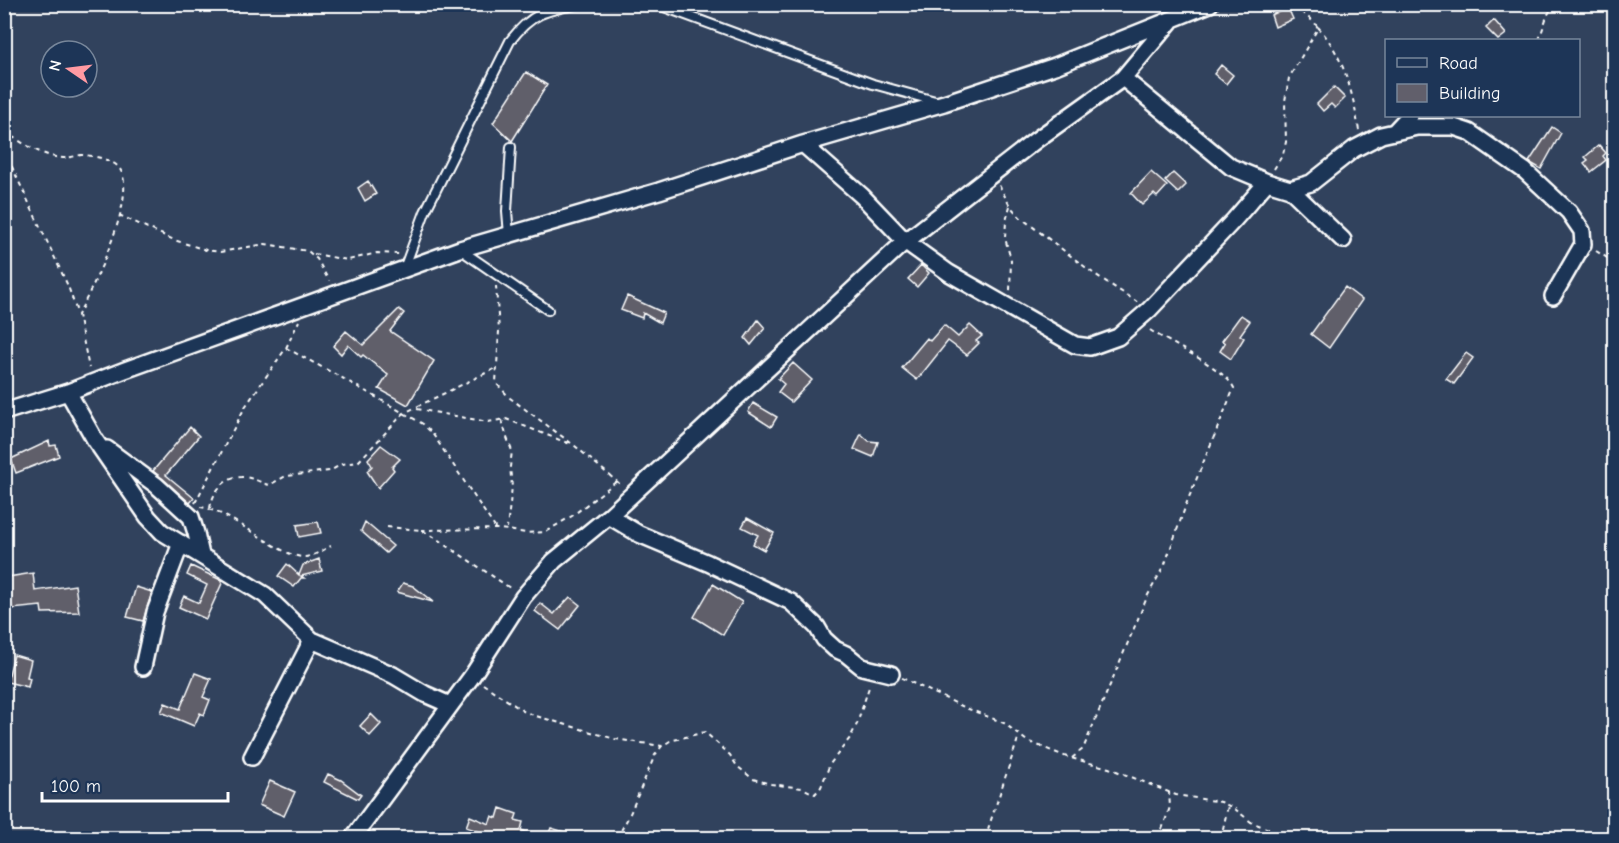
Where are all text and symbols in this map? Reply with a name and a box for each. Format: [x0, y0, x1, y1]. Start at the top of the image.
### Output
north arrow [39, 39, 99, 99]
legend [1385, 39, 1580, 117]
text: Road [1439, 53, 1478, 74]
text: N [45, 58, 65, 73]
text: Building [1439, 83, 1501, 104]
scale bar [42, 765, 228, 803]
text: 100 m [51, 776, 101, 797]

